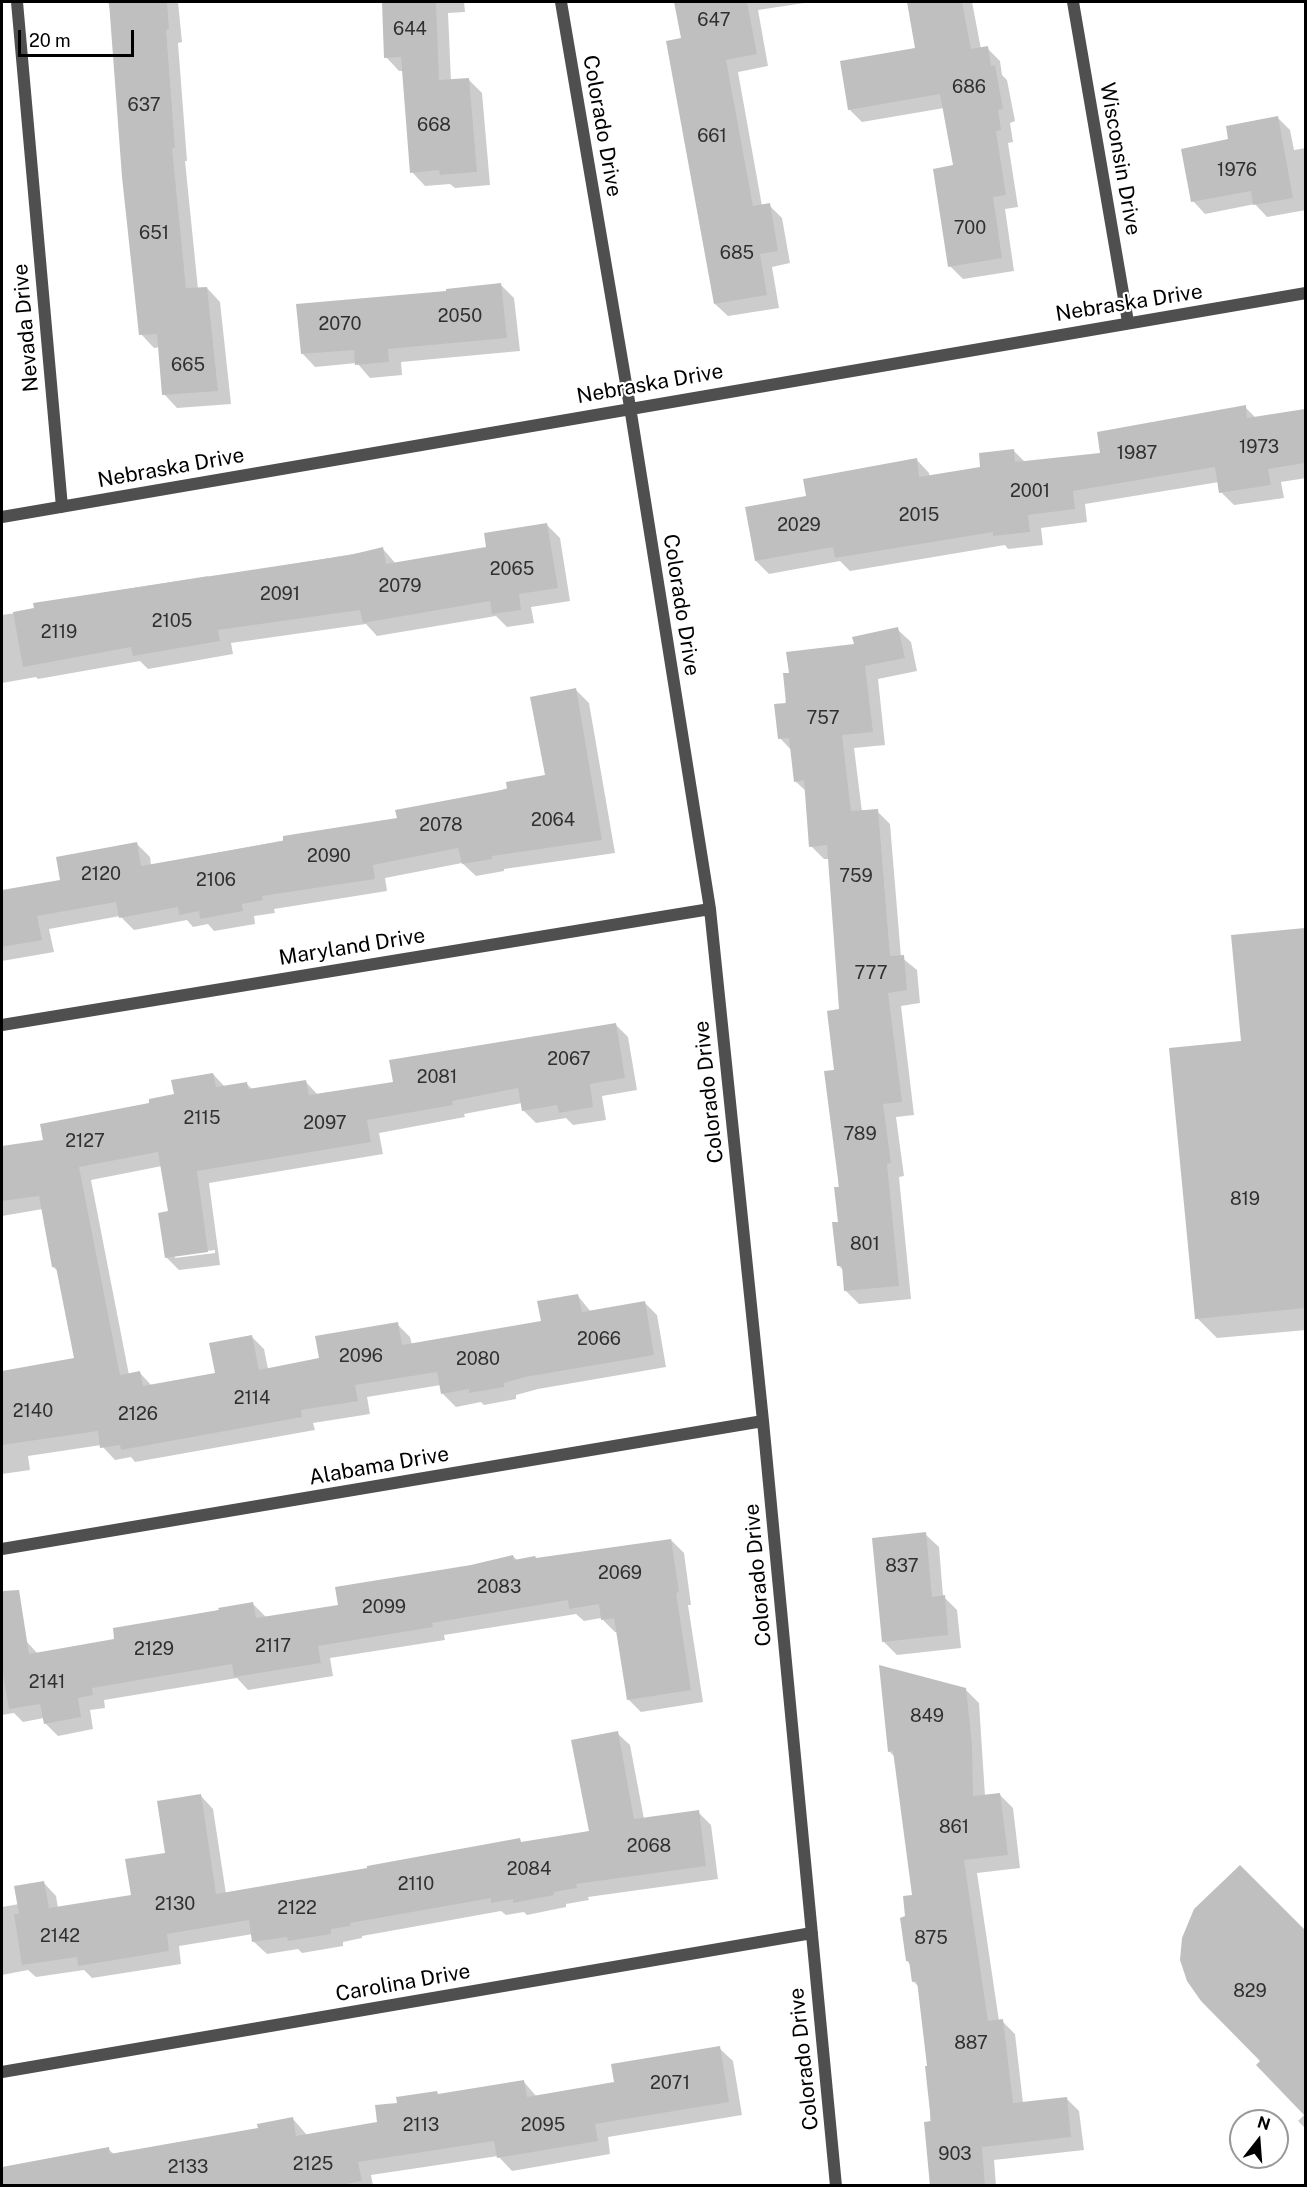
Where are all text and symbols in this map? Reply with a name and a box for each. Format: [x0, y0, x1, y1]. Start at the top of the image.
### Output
house number: 647 [697, 9, 731, 31]
scale bar [21, 18, 136, 56]
house number: 644 [393, 18, 427, 40]
text: 20 m [29, 30, 71, 51]
street label: Colorado Drive [577, 53, 627, 199]
house number: 686 [952, 76, 986, 98]
street label: Wisconsin Drive [1094, 81, 1146, 237]
house number: 637 [128, 94, 160, 116]
house number: 668 [417, 114, 451, 136]
house number: 661 [697, 125, 727, 147]
house number: 1976 [1217, 159, 1257, 181]
house number: 700 [954, 217, 986, 239]
house number: 651 [139, 222, 169, 244]
house number: 685 [720, 242, 754, 264]
street label: Nevada Drive [8, 263, 44, 393]
street label: Nebraska Drive [1054, 279, 1204, 327]
house number: 2050 [438, 305, 482, 327]
house number: 2070 [319, 313, 361, 335]
house number: 665 [171, 354, 205, 376]
street label: Nebraska Drive [575, 359, 725, 409]
house number: 1973 [1239, 436, 1279, 458]
house number: 1987 [1117, 442, 1157, 464]
street label: Nebraska Drive [96, 443, 246, 493]
house number: 2001 [1010, 480, 1050, 502]
house number: 2015 [899, 504, 939, 526]
house number: 2029 [777, 514, 821, 536]
street label: Colorado Drive [657, 532, 705, 678]
house number: 2065 [490, 558, 534, 580]
house number: 2079 [378, 575, 422, 597]
house number: 2091 [260, 583, 300, 605]
house number: 2105 [152, 610, 192, 632]
house number: 2119 [41, 621, 77, 643]
house number: 757 [806, 707, 840, 729]
house number: 2064 [531, 809, 575, 831]
house number: 2078 [419, 814, 463, 836]
house number: 2090 [307, 845, 351, 867]
house number: 2120 [81, 863, 121, 885]
house number: 759 [839, 865, 873, 887]
house number: 2106 [196, 869, 236, 891]
street label: Maryland Drive [277, 923, 427, 971]
house number: 777 [855, 962, 887, 984]
street label: Colorado Drive [689, 1019, 729, 1165]
house number: 2067 [547, 1048, 591, 1070]
house number: 2081 [417, 1066, 457, 1088]
house number: 2115 [184, 1107, 220, 1129]
house number: 2097 [303, 1112, 347, 1134]
house number: 789 [843, 1123, 877, 1145]
house number: 2127 [65, 1130, 105, 1152]
house number: 819 [1230, 1188, 1260, 1210]
house number: 801 [850, 1233, 880, 1255]
house number: 2066 [577, 1328, 621, 1350]
house number: 2096 [339, 1345, 383, 1367]
house number: 2080 [456, 1348, 500, 1370]
house number: 2114 [234, 1387, 270, 1409]
house number: 2140 [13, 1400, 53, 1422]
house number: 2126 [118, 1403, 158, 1425]
street label: Alabama Drive [307, 1441, 451, 1491]
street label: Colorado Drive [739, 1503, 777, 1647]
house number: 837 [885, 1555, 919, 1577]
house number: 2069 [598, 1562, 642, 1584]
house number: 2083 [477, 1576, 521, 1598]
house number: 2099 [362, 1596, 406, 1618]
house number: 2117 [255, 1635, 291, 1657]
house number: 2129 [134, 1638, 174, 1660]
house number: 2141 [29, 1671, 65, 1693]
house number: 849 [910, 1705, 944, 1727]
house number: 861 [939, 1816, 969, 1838]
house number: 2068 [627, 1835, 671, 1857]
house number: 2084 [507, 1858, 551, 1880]
house number: 2110 [398, 1873, 434, 1895]
house number: 2130 [155, 1893, 195, 1915]
house number: 2122 [277, 1897, 317, 1919]
house number: 2142 [40, 1925, 80, 1947]
house number: 875 [914, 1927, 948, 1949]
street label: Carolina Drive [334, 1959, 472, 2007]
house number: 829 [1233, 1980, 1267, 2002]
street label: Colorado Drive [784, 1986, 824, 2132]
house number: 887 [954, 2032, 988, 2054]
house number: 2071 [650, 2072, 690, 2094]
north arrow [1229, 2109, 1289, 2169]
text: N [1255, 2112, 1273, 2134]
house number: 2113 [403, 2114, 439, 2136]
house number: 2095 [521, 2114, 565, 2136]
house number: 903 [938, 2143, 972, 2165]
house number: 2125 [293, 2153, 333, 2175]
house number: 2133 [168, 2156, 208, 2178]

